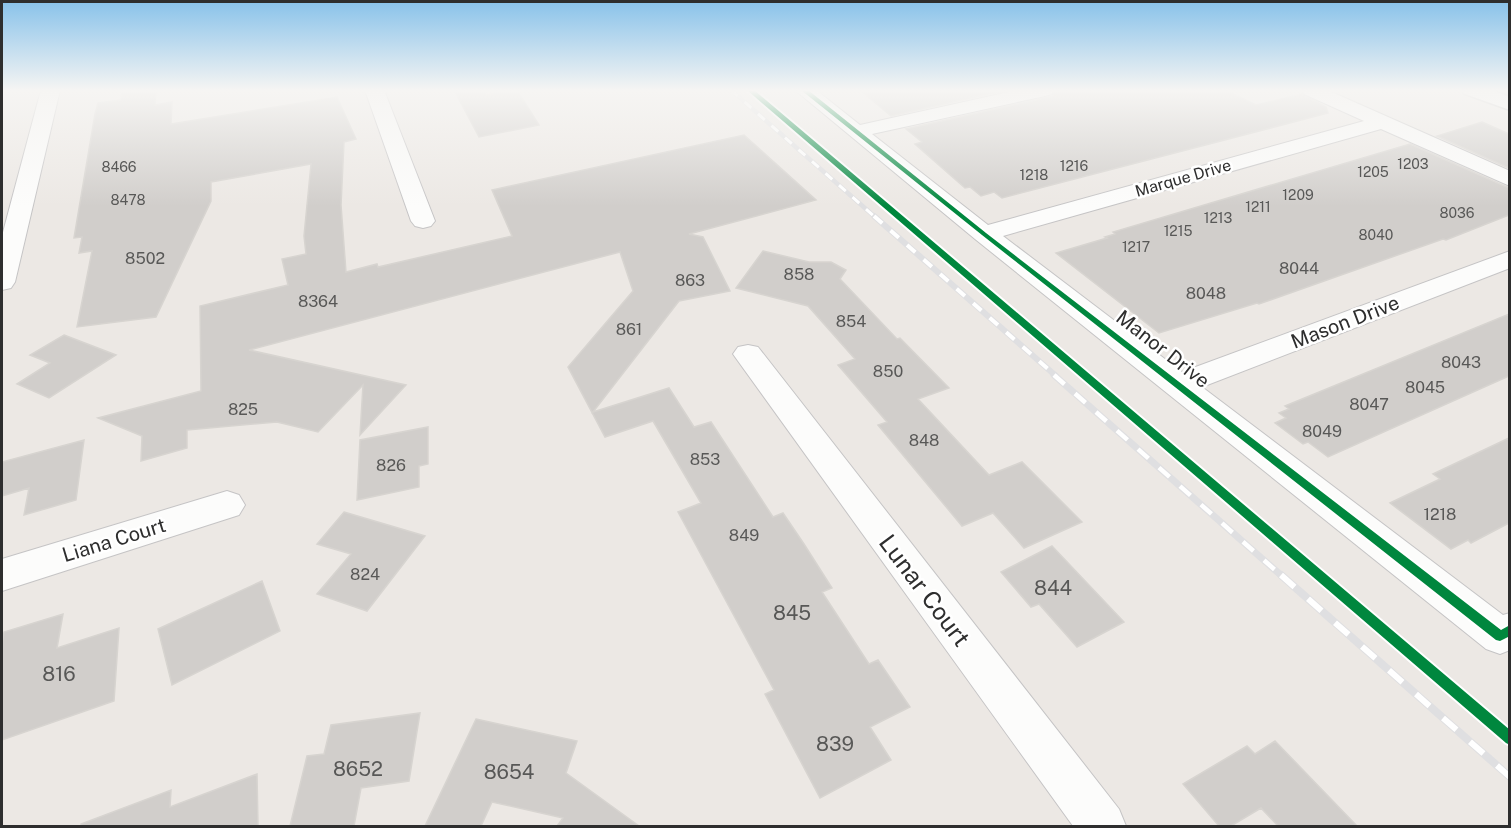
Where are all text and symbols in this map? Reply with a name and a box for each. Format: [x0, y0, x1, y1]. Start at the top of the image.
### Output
street label: Marque Drive [1133, 155, 1233, 201]
house number: 1203 [1397, 156, 1429, 172]
house number: 1216 [1060, 158, 1089, 174]
house number: 8466 [101, 159, 137, 175]
house number: 1205 [1357, 164, 1389, 180]
house number: 1218 [1020, 167, 1048, 183]
house number: 1209 [1282, 187, 1314, 203]
house number: 8478 [110, 192, 146, 208]
house number: 1211 [1245, 199, 1271, 215]
house number: 8036 [1440, 205, 1475, 221]
house number: 1213 [1204, 210, 1232, 226]
house number: 1215 [1164, 223, 1192, 239]
house number: 8040 [1359, 227, 1393, 243]
house number: 1217 [1122, 239, 1150, 255]
house number: 8502 [125, 249, 165, 268]
house number: 8044 [1279, 259, 1319, 278]
house number: 858 [784, 265, 814, 284]
house number: 863 [675, 271, 705, 290]
house number: 8048 [1186, 284, 1226, 303]
street label: Mason Drive [1287, 290, 1403, 354]
house number: 8364 [298, 292, 338, 311]
street label: Manor Drive [1111, 305, 1215, 393]
house number: 854 [836, 312, 866, 331]
house number: 861 [616, 320, 642, 339]
house number: 8043 [1441, 353, 1481, 372]
house number: 850 [873, 362, 903, 381]
house number: 8045 [1405, 378, 1445, 397]
house number: 8047 [1349, 395, 1389, 414]
house number: 825 [228, 400, 258, 419]
house number: 8049 [1302, 422, 1342, 441]
house number: 848 [909, 431, 939, 450]
house number: 853 [690, 450, 720, 469]
house number: 826 [376, 456, 406, 475]
house number: 1218 [1424, 505, 1456, 524]
street label: Liana Court [59, 513, 169, 567]
house number: 849 [729, 526, 759, 545]
street label: Lunar Court [874, 529, 976, 651]
house number: 824 [350, 565, 380, 584]
house number: 844 [1034, 576, 1072, 600]
house number: 845 [773, 601, 811, 625]
house number: 816 [42, 662, 76, 686]
house number: 839 [816, 732, 854, 756]
house number: 8652 [333, 757, 383, 781]
house number: 8654 [484, 760, 534, 784]

